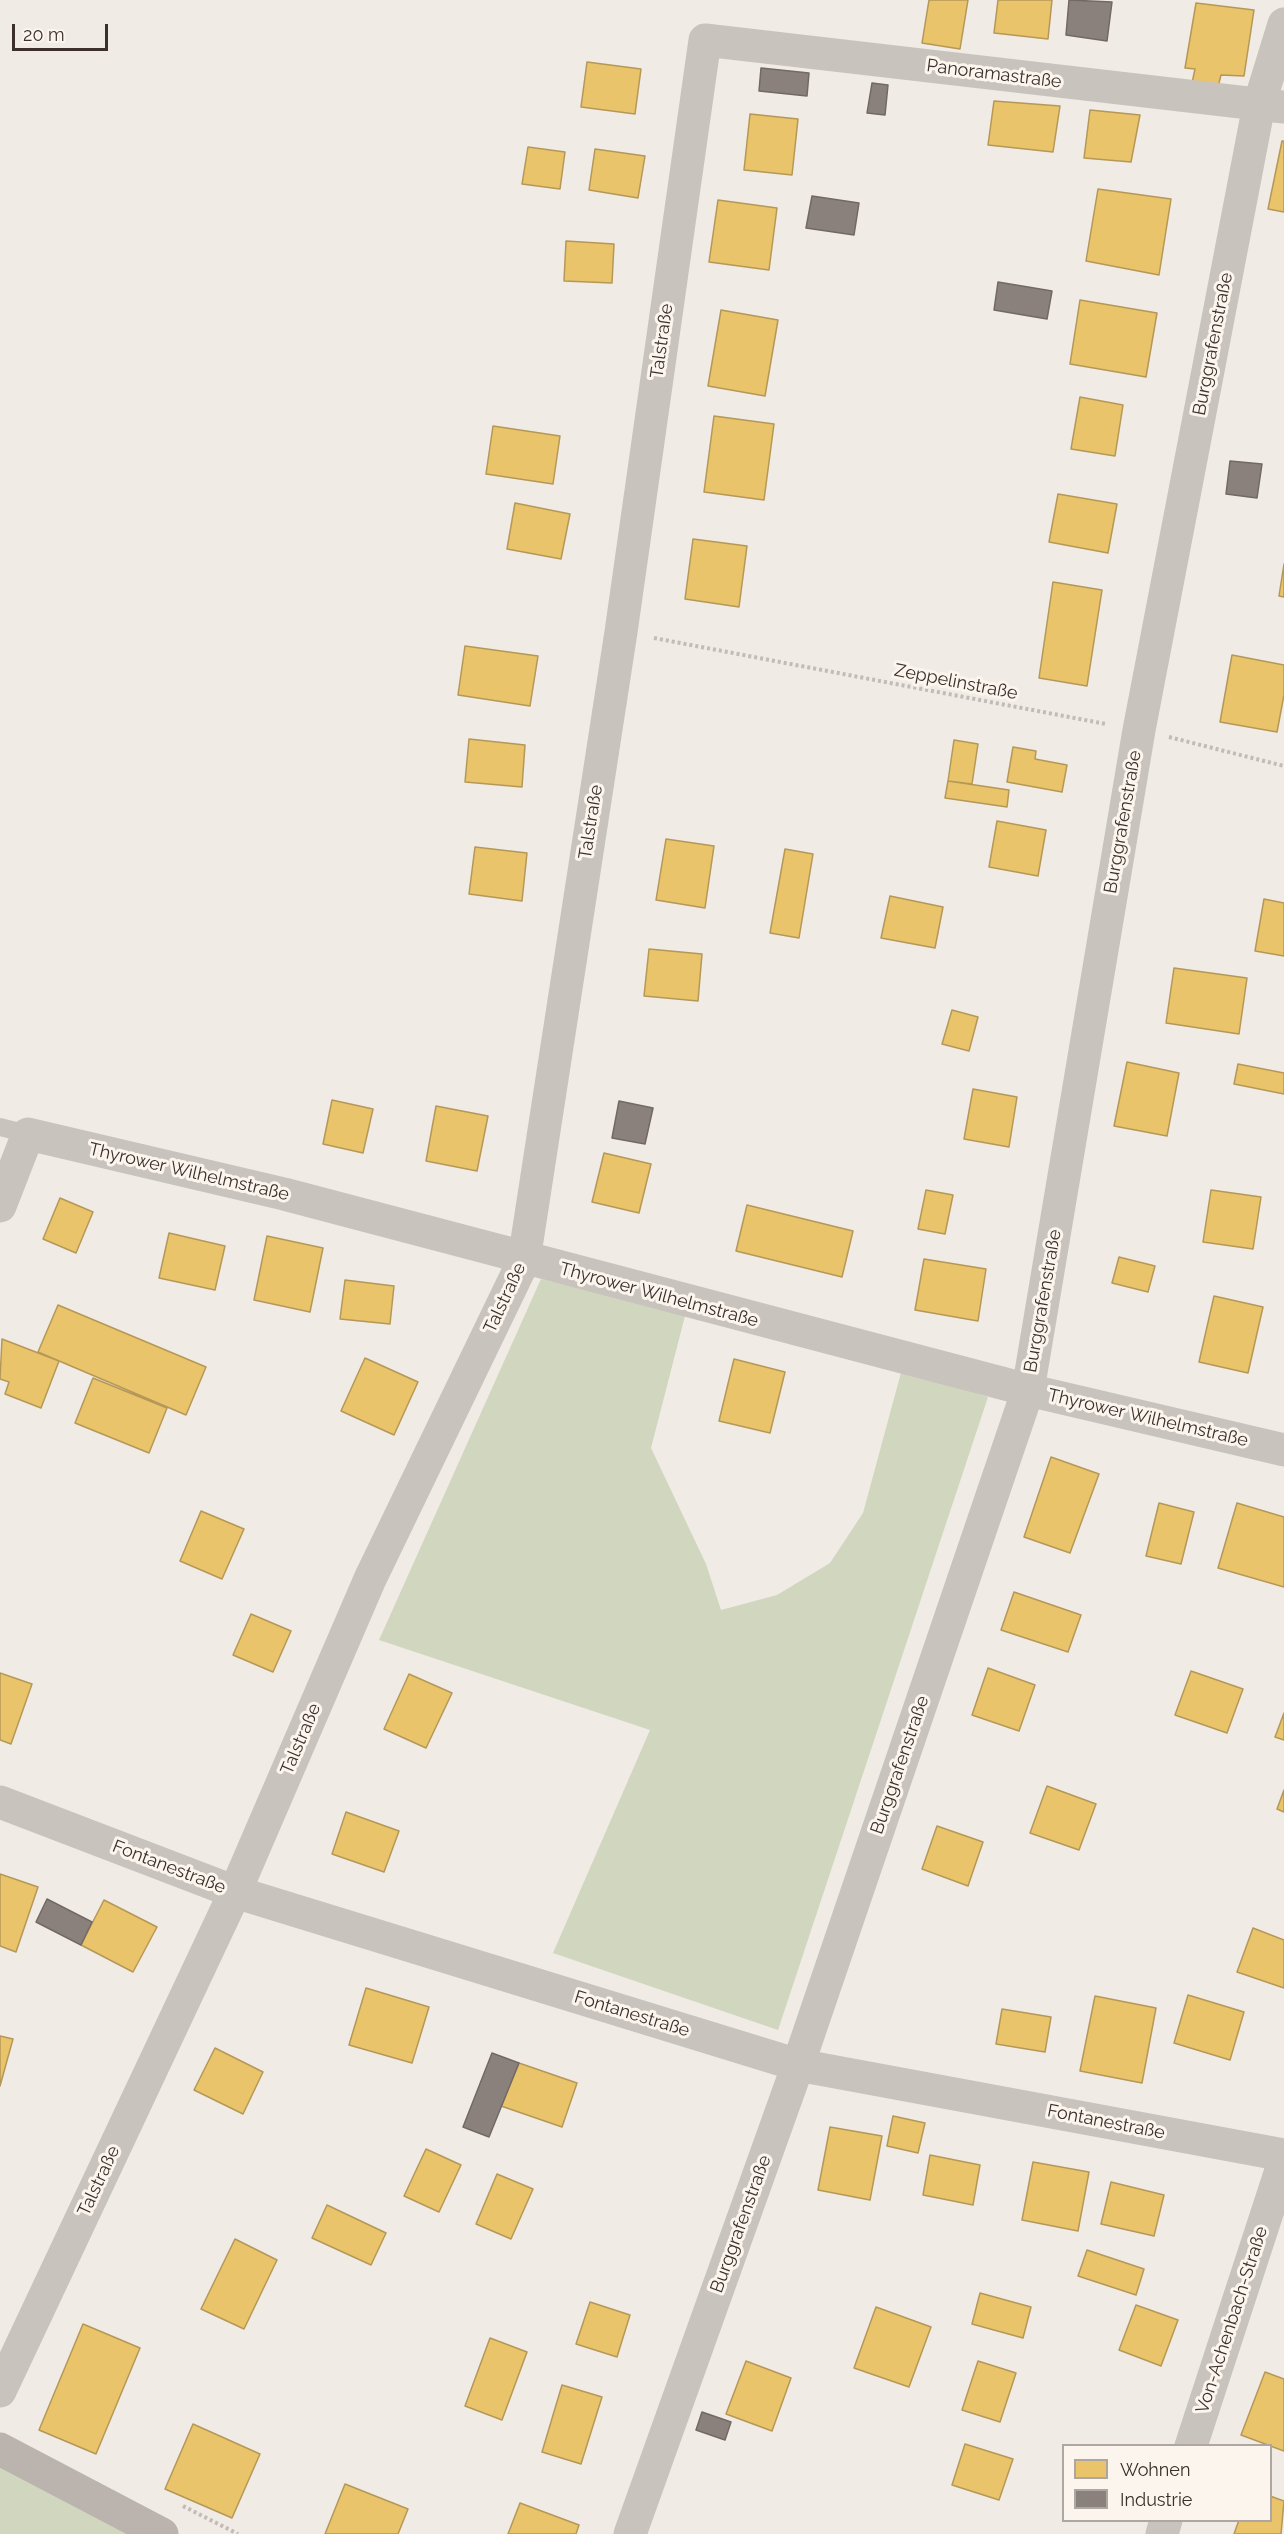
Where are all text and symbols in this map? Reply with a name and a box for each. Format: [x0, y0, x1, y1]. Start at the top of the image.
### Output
scale bar [15, 12, 111, 50]
text: 20 m [23, 24, 65, 45]
street label: Panoramastraße [925, 55, 1063, 93]
street label: Burggrafenstraße [1189, 271, 1237, 417]
street label: Talstraße [646, 302, 678, 380]
street label: Zeppelinstraße [893, 659, 1019, 705]
street label: Burggrafenstraße [1100, 749, 1146, 895]
street label: Talstraße [574, 783, 608, 861]
street label: Thyrower Wilhelmstraße [87, 1138, 291, 1206]
street label: Burggrafenstraße [1020, 1228, 1066, 1374]
street label: Thyrower Wilhelmstraße [557, 1258, 761, 1332]
street label: Talstraße [479, 1259, 531, 1337]
street label: Thyrower Wilhelmstraße [1046, 1384, 1250, 1452]
street label: Burggrafenstraße [866, 1693, 934, 1837]
street label: Talstraße [276, 1700, 326, 1778]
street label: Fontanestraße [109, 1836, 229, 1898]
street label: Fontanestraße [572, 1986, 692, 2042]
street label: Fontanestraße [1045, 2100, 1167, 2144]
street label: Talstraße [73, 2142, 125, 2220]
street label: Burggrafenstraße [706, 2152, 776, 2296]
street label: Von-Achenbach-Straße [1192, 2224, 1272, 2416]
legend [1062, 2444, 1272, 2522]
text: Wohnen [1120, 2459, 1190, 2480]
text: Industrie [1120, 2489, 1192, 2510]

